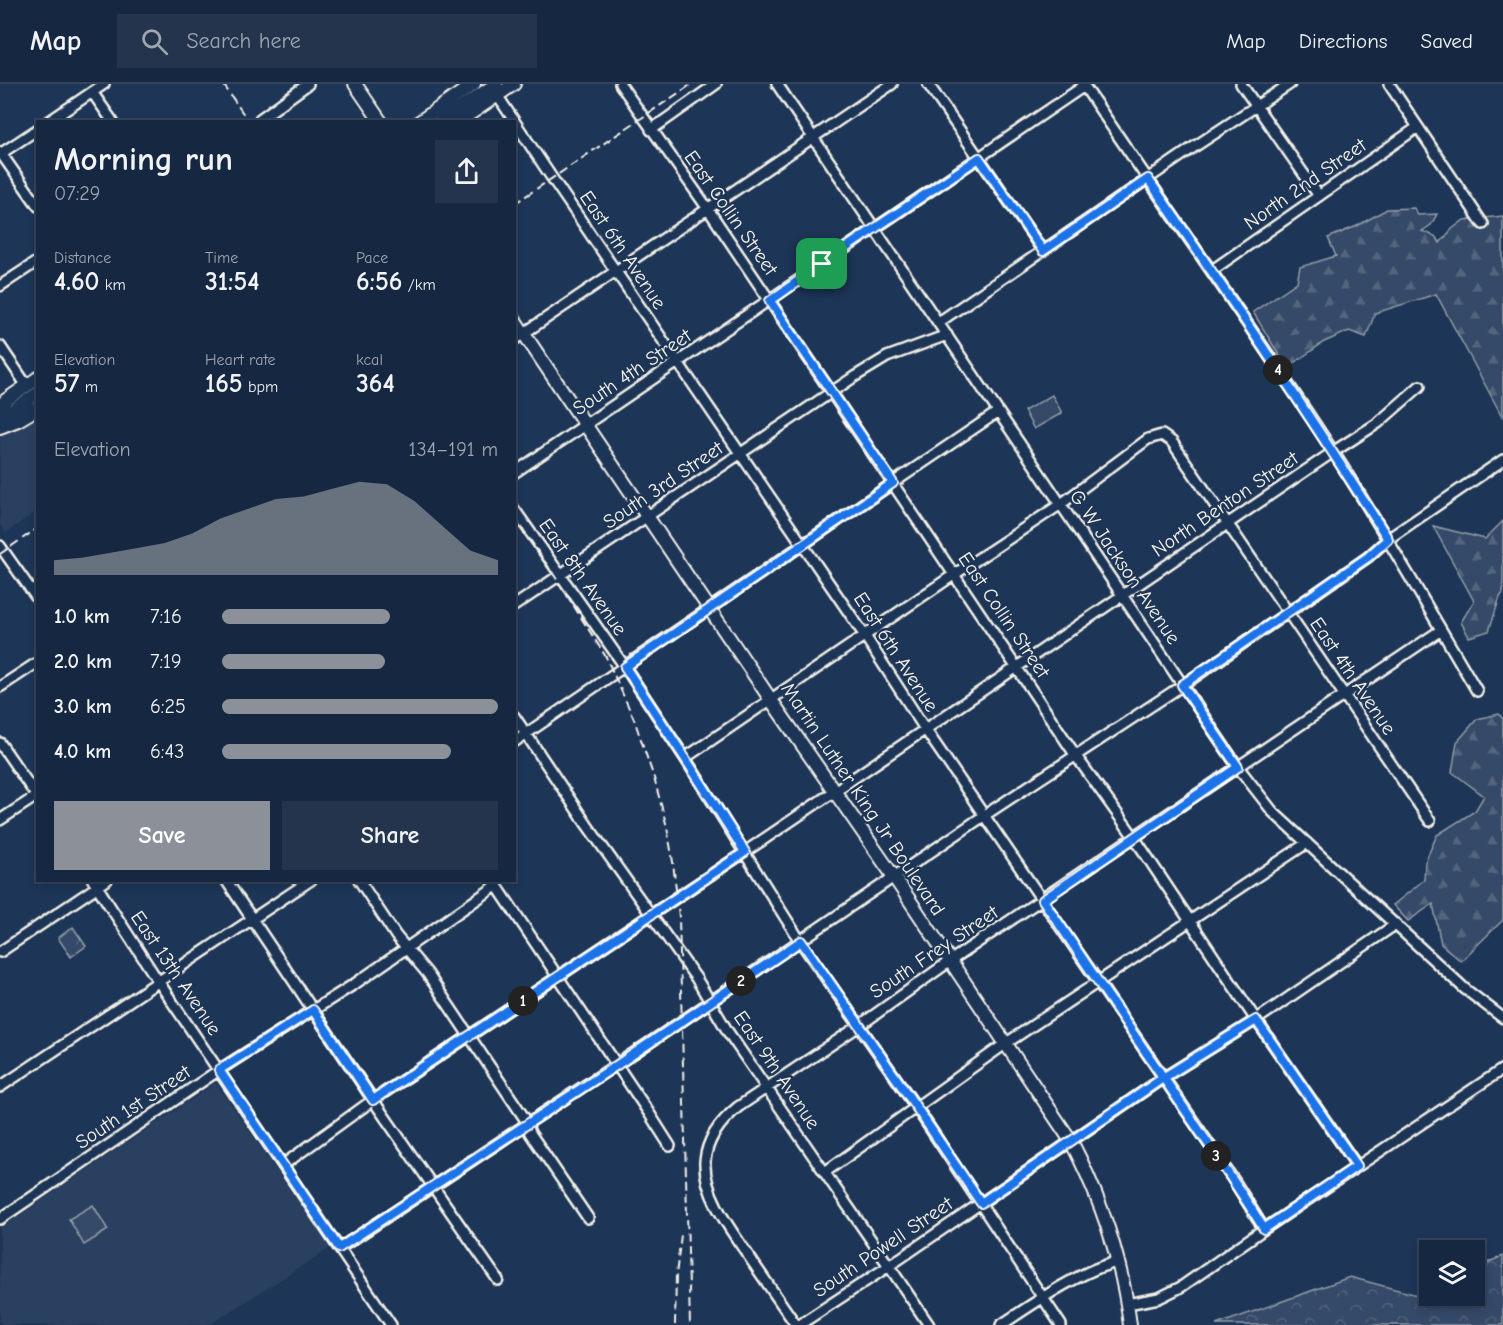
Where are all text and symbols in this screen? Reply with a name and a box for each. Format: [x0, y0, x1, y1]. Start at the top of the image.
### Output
search box [117, 14, 537, 68]
text: Map [30, 25, 81, 57]
icon: search [138, 25, 171, 58]
text: Search here [186, 28, 301, 54]
text: Map [1226, 29, 1266, 53]
text: Directions [1299, 29, 1388, 53]
text: Saved [1421, 29, 1473, 53]
street label: North 2nd Street [1240, 133, 1371, 235]
text: Morning run [54, 140, 233, 178]
button: share [435, 140, 498, 203]
street label: East Collin Street [679, 146, 783, 281]
text: 07:29 [54, 182, 100, 205]
street label: East 6th Avenue [575, 186, 671, 314]
pin [796, 238, 847, 289]
icon: arrive [805, 247, 838, 280]
text: Distance [54, 249, 111, 267]
text: Time [205, 249, 238, 267]
text: Pace [356, 249, 388, 267]
text: 4.60 [54, 267, 99, 297]
text: 31:54 [205, 267, 259, 297]
text: 6:56 [356, 267, 402, 297]
text: km [99, 276, 126, 294]
text: /km [402, 276, 436, 294]
street label: South 4th Street [568, 323, 697, 420]
text: Elevation [54, 351, 115, 369]
text: Heart rate [205, 351, 276, 369]
text: kcal [356, 351, 383, 369]
pin: 4 [1263, 355, 1293, 385]
text: 4 [1274, 361, 1282, 379]
text: 57 [54, 369, 80, 399]
text: 165 [205, 369, 243, 399]
text: 364 [356, 369, 395, 399]
text: m [80, 378, 98, 396]
text: bpm [243, 378, 278, 396]
street label: South 3rd Street [599, 436, 728, 534]
text: Elevation [54, 438, 131, 461]
text: 134–191 m [409, 438, 498, 461]
street label: North Benton Street [1147, 446, 1304, 562]
street label: G W Jackson Avenue [1065, 485, 1185, 649]
street label: East 8th Avenue [534, 514, 632, 640]
street label: East Collin Street [953, 548, 1055, 683]
street label: East 6th Avenue [849, 588, 943, 716]
text: 1.0 km [54, 605, 110, 628]
text: 7:16 [150, 605, 182, 628]
street label: East 4th Avenue [1305, 613, 1401, 739]
text: 2.0 km [54, 650, 112, 673]
text: 7:19 [150, 650, 182, 673]
street label: Martin Luther King Jr Boulevard [776, 678, 950, 920]
text: 3.0 km [54, 695, 112, 718]
text: 6:25 [150, 695, 186, 718]
text: 4.0 km [54, 740, 111, 763]
text: 6:43 [150, 740, 184, 763]
button: Save [54, 801, 270, 870]
button: Share [282, 801, 498, 870]
street label: South Frey Street [865, 900, 1004, 1003]
street label: East 13th Avenue [126, 906, 226, 1040]
pin: 2 [726, 966, 756, 996]
text: 2 [737, 972, 745, 990]
pin: 1 [508, 986, 538, 1016]
text: 1 [520, 992, 526, 1010]
street label: East 9th Avenue [729, 1006, 825, 1134]
street label: South 1st Street [71, 1059, 196, 1154]
pin: 3 [1201, 1141, 1231, 1171]
text: 3 [1212, 1147, 1220, 1165]
street label: South Powell Street [809, 1191, 958, 1302]
map controls [1419, 1240, 1485, 1306]
button: layers [1419, 1240, 1485, 1306]

